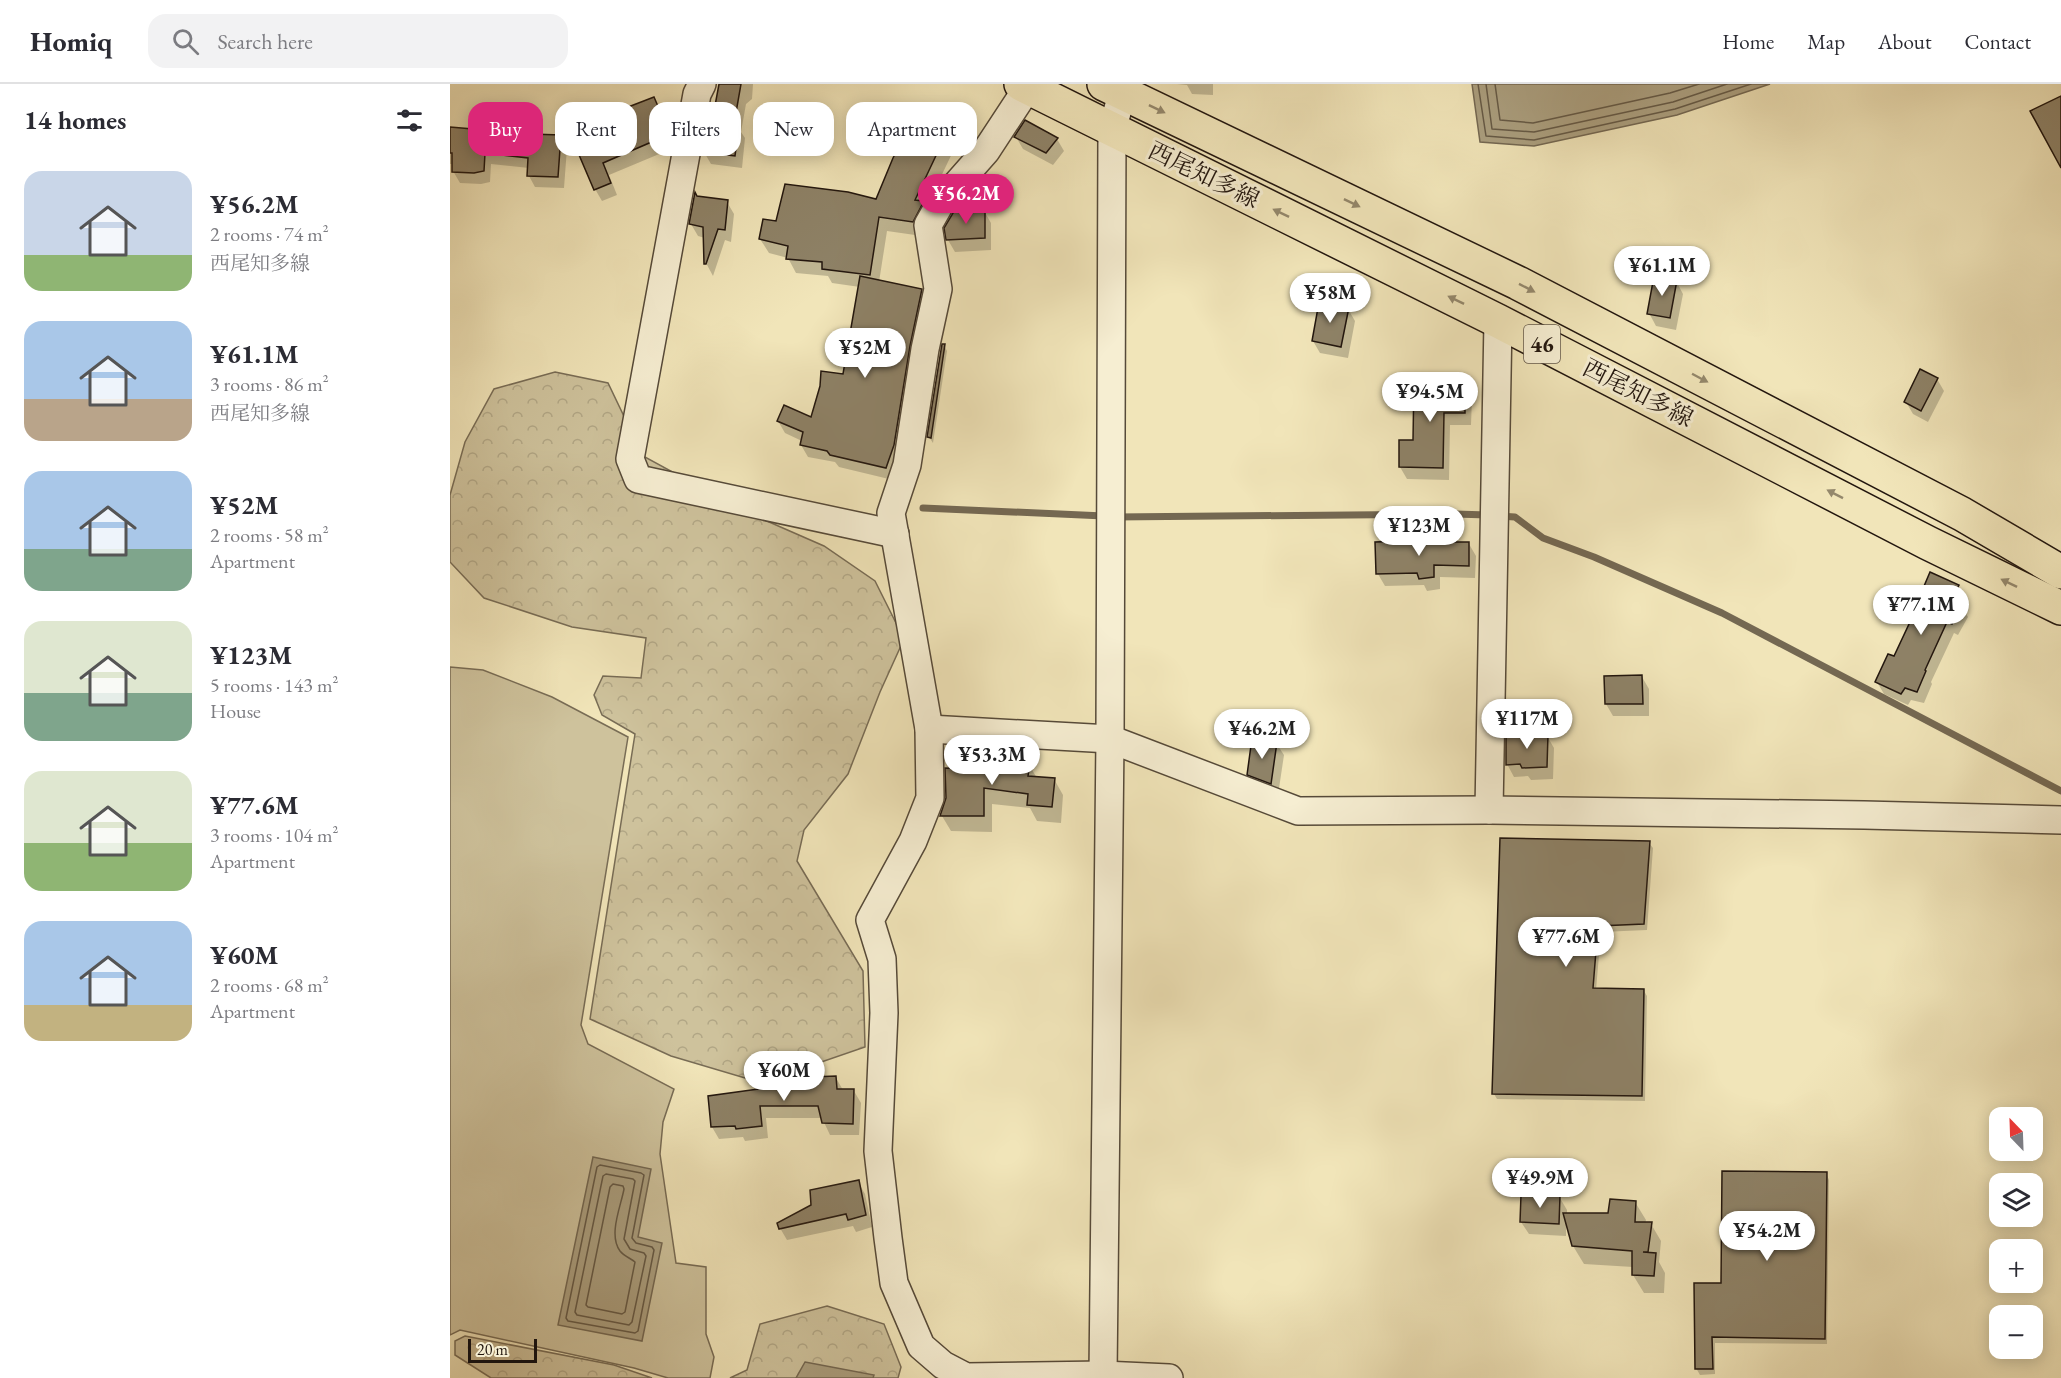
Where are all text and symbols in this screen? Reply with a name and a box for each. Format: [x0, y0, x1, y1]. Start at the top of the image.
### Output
search box [148, 14, 568, 68]
text: Homiq [30, 23, 112, 59]
icon: search [169, 25, 202, 58]
text: Search here [217, 27, 313, 56]
text: Home [1722, 28, 1774, 55]
text: Map [1807, 28, 1845, 55]
text: About [1878, 28, 1931, 55]
text: Contact [1964, 28, 2031, 55]
chip: Buy [468, 102, 543, 156]
chip: Rent [555, 102, 637, 156]
chip: Filters [649, 102, 741, 156]
chip: New [753, 102, 834, 156]
chip: Apartment [846, 102, 977, 156]
text: 14 homes [24, 103, 126, 137]
icon: filters [393, 104, 426, 137]
one-way arrow [1149, 104, 1166, 113]
street label: 西尾知多線 [1143, 134, 1265, 215]
pin: ¥56.2M [917, 174, 1015, 225]
text: ¥56.2M [932, 180, 1000, 206]
text: ¥56.2M [210, 187, 299, 221]
icon: home [72, 195, 144, 267]
one-way arrow [1343, 198, 1360, 207]
one-way arrow [1272, 209, 1289, 218]
text: 2 rooms · 74 m² [210, 221, 329, 247]
pin: ¥61.1M [1613, 246, 1711, 297]
text: 西尾知多線 [210, 250, 310, 276]
text: ¥61.1M [1628, 252, 1696, 278]
pin: ¥58M [1294, 273, 1366, 324]
text: ¥58M [1304, 279, 1356, 305]
one-way arrow [1519, 283, 1536, 293]
one-way arrow [1447, 295, 1464, 304]
road number: 46 [1524, 325, 1560, 363]
pin: ¥52M [829, 328, 901, 379]
text: ¥52M [839, 334, 891, 360]
text: ¥61.1M [210, 337, 299, 371]
icon: home [72, 345, 144, 417]
street label: 西尾知多線 [1578, 352, 1699, 434]
text: 3 rooms · 86 m² [210, 371, 329, 397]
pin: ¥94.5M [1381, 372, 1479, 423]
one-way arrow [1692, 373, 1709, 383]
text: ¥94.5M [1396, 378, 1464, 404]
text: 西尾知多線 [210, 400, 310, 426]
text: ¥52M [210, 488, 278, 522]
one-way arrow [1826, 490, 1843, 499]
icon: home [72, 495, 144, 567]
pin: ¥123M [1377, 506, 1461, 557]
text: ¥123M [1387, 512, 1451, 538]
text: 2 rooms · 58 m² [210, 522, 329, 548]
text: Apartment [210, 548, 295, 574]
one-way arrow [2000, 578, 2017, 587]
pin: ¥77.1M [1872, 585, 1970, 636]
text: ¥77.1M [1887, 591, 1955, 617]
text: ¥123M [210, 638, 292, 672]
icon: home [72, 645, 144, 717]
text: 5 rooms · 143 m² [210, 672, 338, 698]
text: House [210, 698, 261, 724]
pin: ¥117M [1485, 699, 1569, 750]
text: ¥117M [1495, 705, 1559, 731]
pin: ¥46.2M [1213, 709, 1311, 760]
text: ¥46.2M [1228, 715, 1296, 741]
pin: ¥53.3M [943, 735, 1041, 786]
text: ¥53.3M [958, 741, 1026, 767]
text: ¥77.6M [210, 788, 299, 822]
icon: home [72, 795, 144, 867]
text: 3 rooms · 104 m² [210, 822, 338, 848]
text: Apartment [210, 848, 295, 874]
pin: ¥77.6M [1517, 917, 1615, 968]
text: ¥77.6M [1532, 923, 1600, 949]
text: ¥60M [210, 938, 278, 972]
icon: home [72, 945, 144, 1017]
text: 2 rooms · 68 m² [210, 972, 329, 998]
text: Apartment [210, 998, 295, 1024]
pin: ¥60M [748, 1051, 820, 1102]
text: ¥60M [758, 1057, 810, 1083]
north arrow [1989, 1107, 2043, 1161]
map controls [1989, 1107, 2043, 1359]
pin: ¥49.9M [1491, 1158, 1589, 1209]
text: ¥49.9M [1506, 1164, 1574, 1190]
button: layers [1989, 1173, 2043, 1227]
pin: ¥54.2M [1718, 1211, 1816, 1262]
text: ¥54.2M [1733, 1217, 1801, 1243]
button: + [1989, 1239, 2043, 1293]
button: − [1989, 1305, 2043, 1359]
scale bar [468, 1336, 537, 1364]
text: 20 m [477, 1339, 508, 1360]

